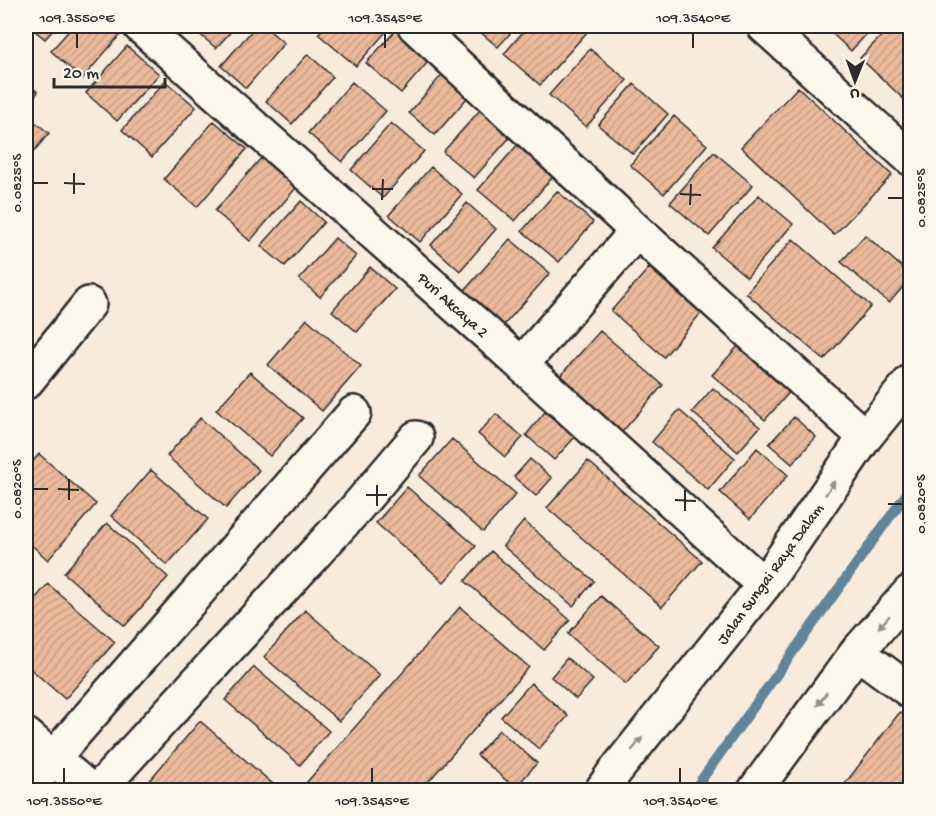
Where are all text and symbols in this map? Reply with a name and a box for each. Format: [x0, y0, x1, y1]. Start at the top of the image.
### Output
text: 109.3550°E [39, 10, 115, 28]
text: 109.3545°E [347, 10, 422, 28]
text: 109.3540°E [655, 10, 731, 28]
scale bar [54, 51, 165, 89]
north arrow [825, 51, 885, 111]
text: 20 m [63, 64, 99, 85]
text: U [849, 83, 860, 102]
text: 0.0825°S [9, 154, 27, 212]
text: 0.0825°S [913, 169, 931, 227]
street label: Puri Akcaya 2 [412, 269, 491, 343]
text: 0.0820°S [9, 459, 27, 519]
text: 0.0820°S [913, 474, 931, 534]
one-way arrow [824, 480, 835, 496]
street label: Jalan Sungai Raya Dalam [714, 500, 830, 649]
one-way arrow [877, 614, 891, 629]
one-way arrow [816, 690, 828, 706]
one-way arrow [630, 737, 643, 752]
text: 109.3550°E [26, 793, 102, 811]
text: 109.3545°E [334, 793, 409, 811]
text: 109.3540°E [642, 793, 718, 811]

